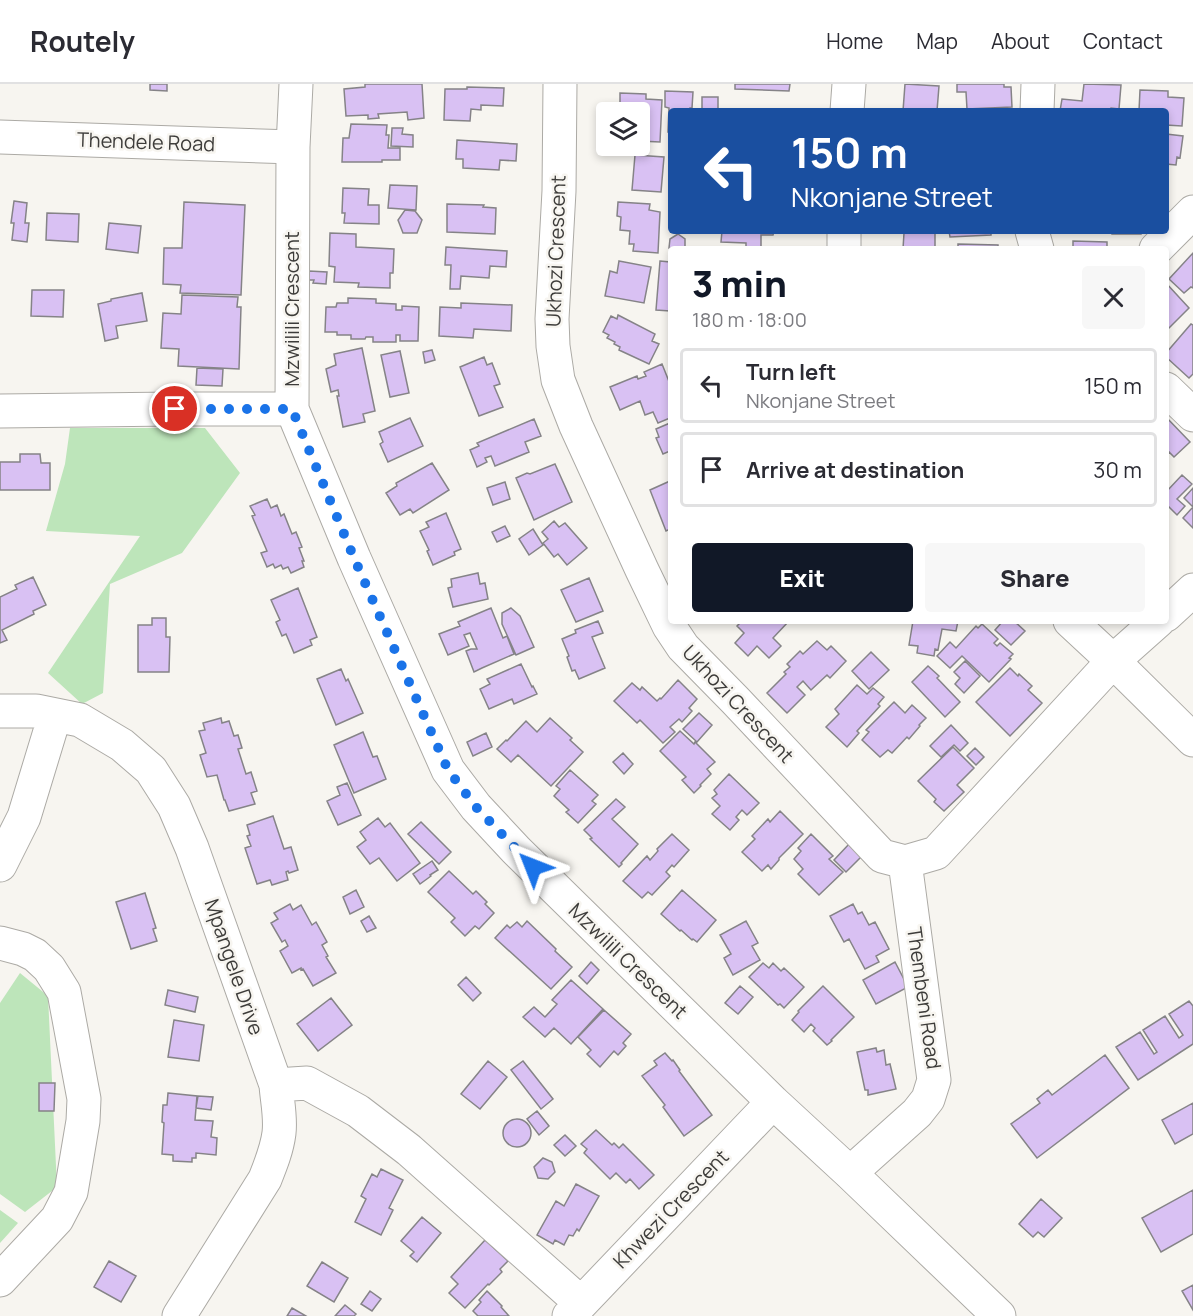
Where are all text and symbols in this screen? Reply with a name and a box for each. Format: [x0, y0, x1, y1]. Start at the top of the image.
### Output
text: Routely [30, 22, 135, 60]
text: Home [826, 27, 883, 55]
text: Map [916, 27, 958, 55]
text: About [991, 27, 1050, 55]
text: Contact [1083, 27, 1163, 55]
map controls [596, 102, 650, 156]
button: layers [596, 102, 650, 156]
text: 150 m [791, 123, 908, 181]
street label: Thendele Road [76, 126, 216, 157]
icon: left [692, 132, 770, 210]
street label: Ukhozi Crescent [539, 175, 572, 327]
text: Nkonjane Street [791, 178, 993, 215]
street label: Mzwilili Crescent [278, 231, 305, 387]
text: 3 min [692, 259, 787, 308]
button: close [1082, 266, 1145, 329]
text: 180 m · 18:00 [692, 306, 807, 333]
text: Turn left [746, 357, 836, 387]
icon: left [695, 369, 728, 402]
text: 150 m [1084, 371, 1142, 401]
pin [149, 383, 200, 434]
text: Nkonjane Street [746, 387, 895, 414]
icon: arrive [158, 392, 191, 425]
icon: arrive [695, 453, 728, 486]
text: Arrive at destination [746, 455, 964, 485]
text: 30 m [1093, 455, 1142, 485]
button: Exit [692, 543, 913, 612]
button: Share [925, 543, 1145, 612]
street label: Ukhozi Crescent [677, 639, 800, 768]
position arrow [501, 835, 565, 899]
street label: Mpangele Drive [199, 895, 270, 1039]
street label: Mzwilili Crescent [563, 897, 694, 1024]
street label: Thembeni Road [901, 925, 948, 1071]
street label: Khwezi Crescent [607, 1143, 734, 1274]

